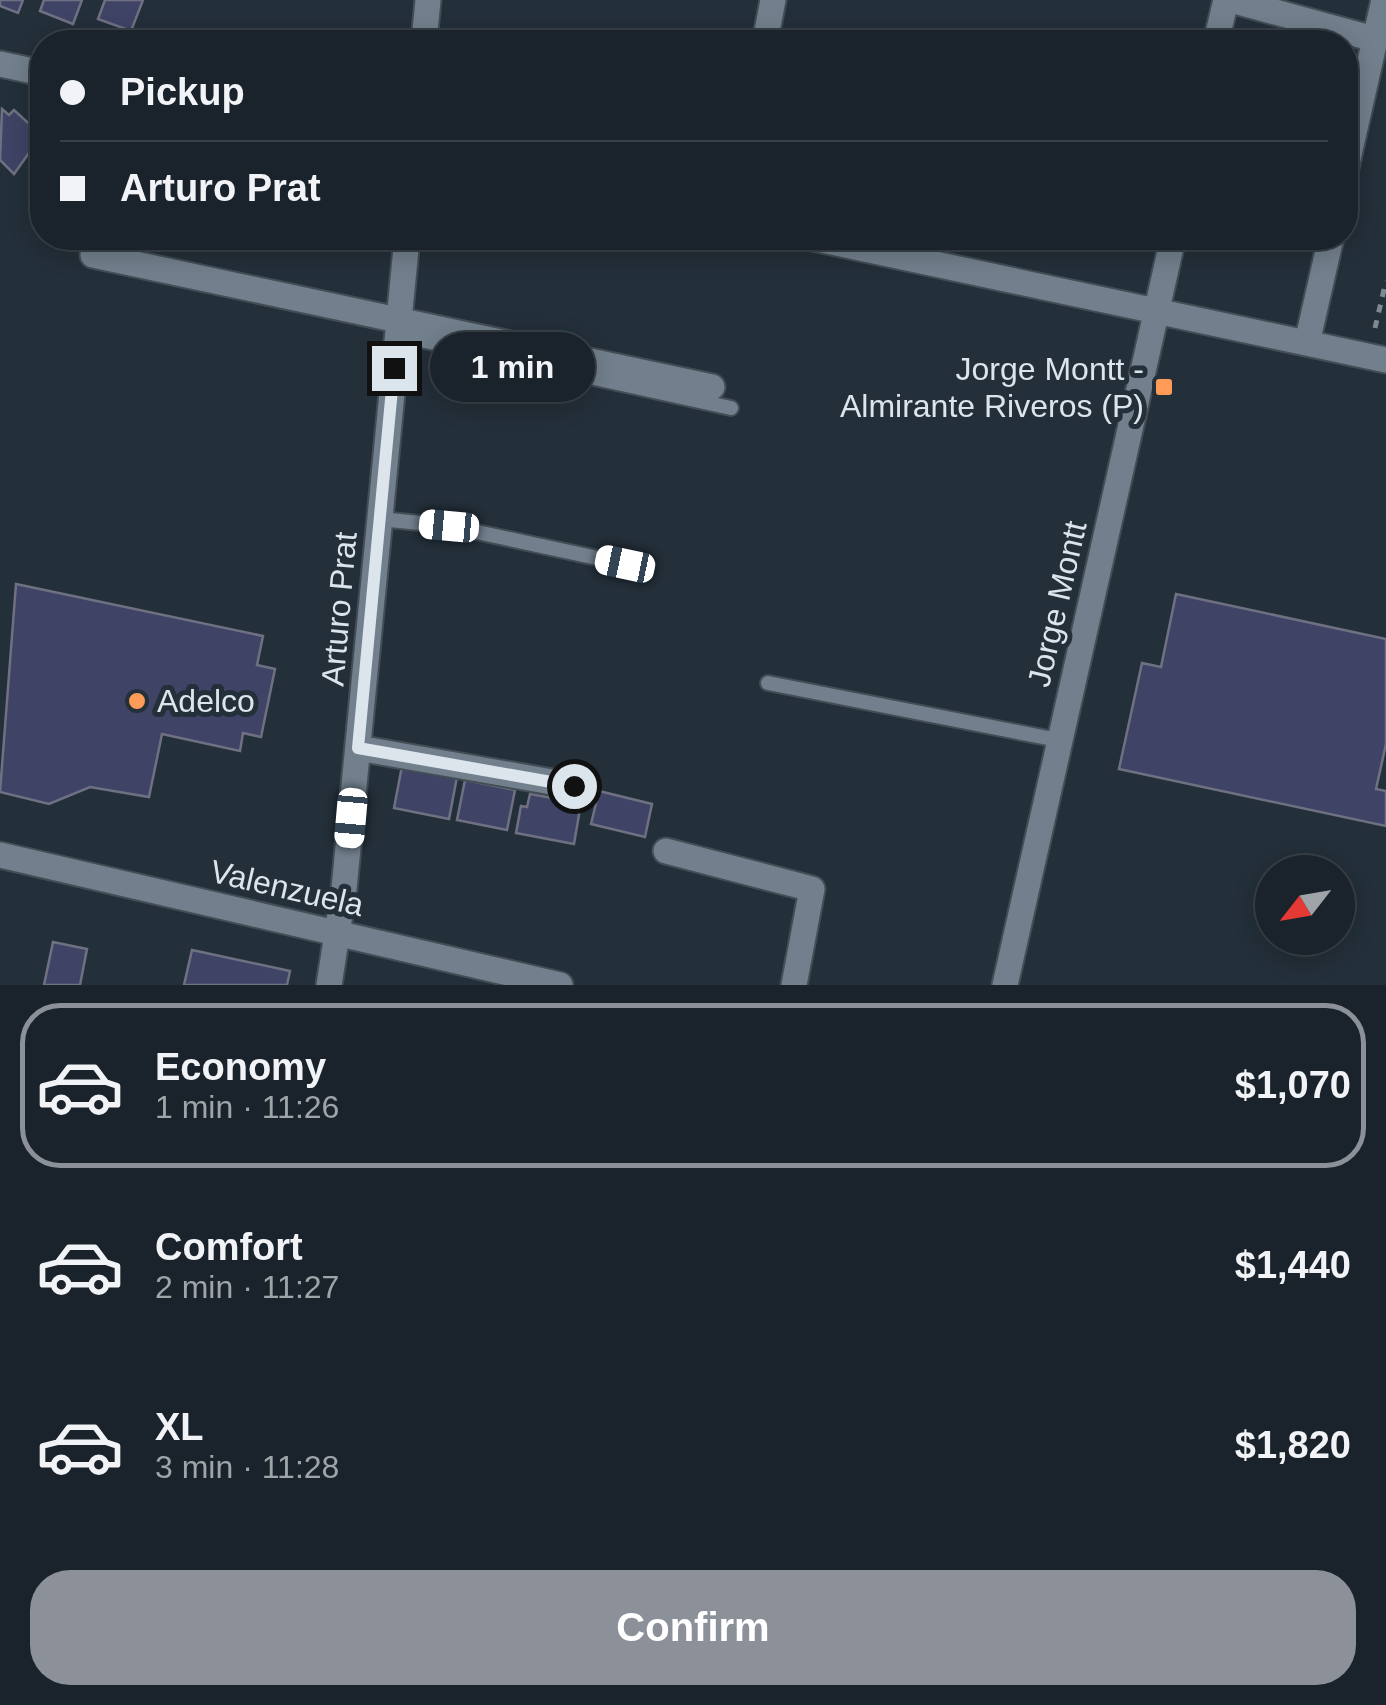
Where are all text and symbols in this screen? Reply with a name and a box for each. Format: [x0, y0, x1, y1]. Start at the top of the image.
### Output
text: Pickup [120, 71, 245, 113]
text: Arturo Prat [120, 167, 321, 209]
callout: 1 min [429, 333, 594, 403]
route end [372, 346, 417, 391]
text: 1 min [471, 349, 554, 385]
place label: Jorge Montt - Almirante Riveros (P) [840, 351, 1144, 424]
marker: Jorge Montt - Almirante Riveros (P) [1153, 376, 1175, 398]
car [418, 508, 480, 544]
street label: Jorge Montt [1020, 518, 1094, 690]
street label: Arturo Prat [314, 530, 364, 688]
car [593, 543, 657, 585]
place label: Adelco [157, 683, 255, 719]
marker: Adelco [126, 690, 148, 712]
route start [552, 764, 597, 809]
car [333, 787, 369, 849]
street label: Valenzuela [207, 853, 367, 923]
north arrow [1255, 855, 1355, 955]
map controls [1255, 855, 1355, 955]
icon: car [35, 1041, 125, 1131]
text: Economy [155, 1046, 326, 1088]
text: $1,070 [1235, 1064, 1351, 1106]
text: 1 min · 11:26 [155, 1089, 339, 1125]
icon: car [35, 1221, 125, 1311]
text: Comfort [155, 1226, 303, 1268]
text: $1,440 [1235, 1244, 1351, 1286]
text: 2 min · 11:27 [155, 1269, 339, 1305]
icon: car [35, 1401, 125, 1491]
text: XL [155, 1406, 204, 1448]
text: $1,820 [1235, 1424, 1351, 1466]
text: 3 min · 11:28 [155, 1449, 339, 1485]
button: Confirm [30, 1570, 1356, 1685]

